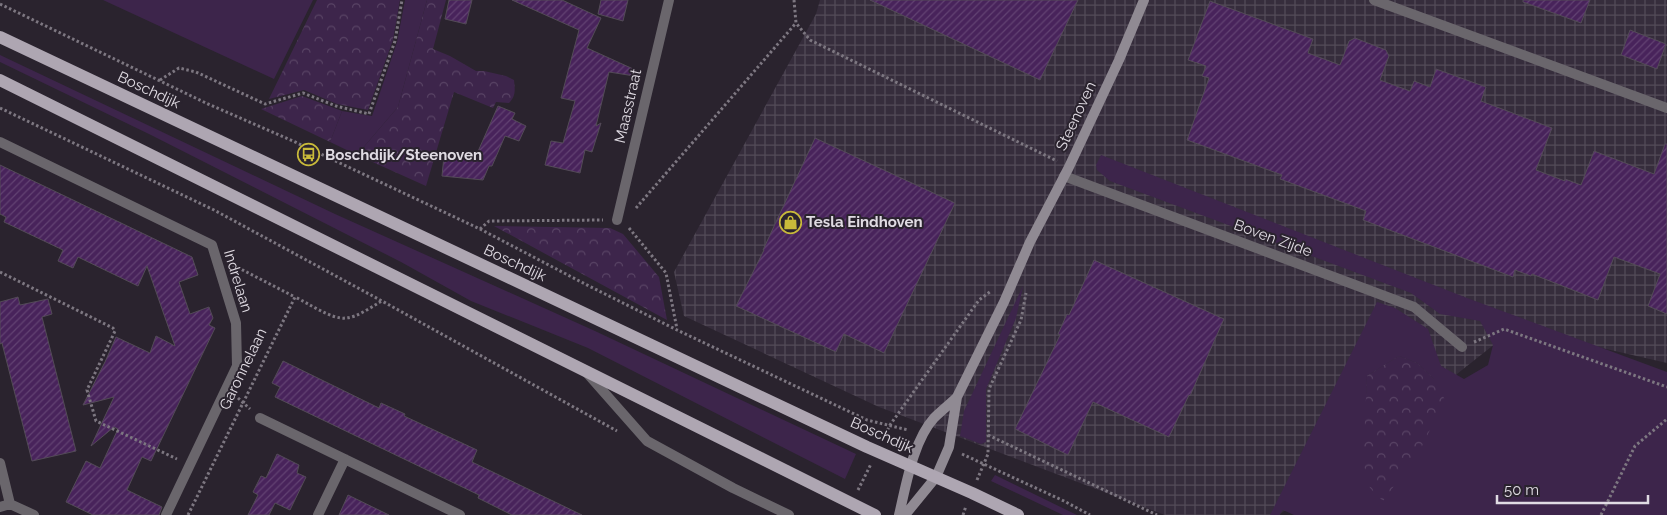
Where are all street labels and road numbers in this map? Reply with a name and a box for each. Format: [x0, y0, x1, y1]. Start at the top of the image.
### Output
street label: Maasstraat [611, 67, 645, 145]
street label: Boschdijk [115, 68, 183, 112]
street label: Steenoven [1052, 79, 1100, 153]
street label: Boven Zijde [1231, 216, 1315, 261]
street label: Boschdijk [481, 241, 549, 285]
street label: Indrelaan [220, 247, 256, 315]
street label: Garonnelaan [216, 325, 270, 413]
street label: Boschdijk [848, 413, 916, 457]

